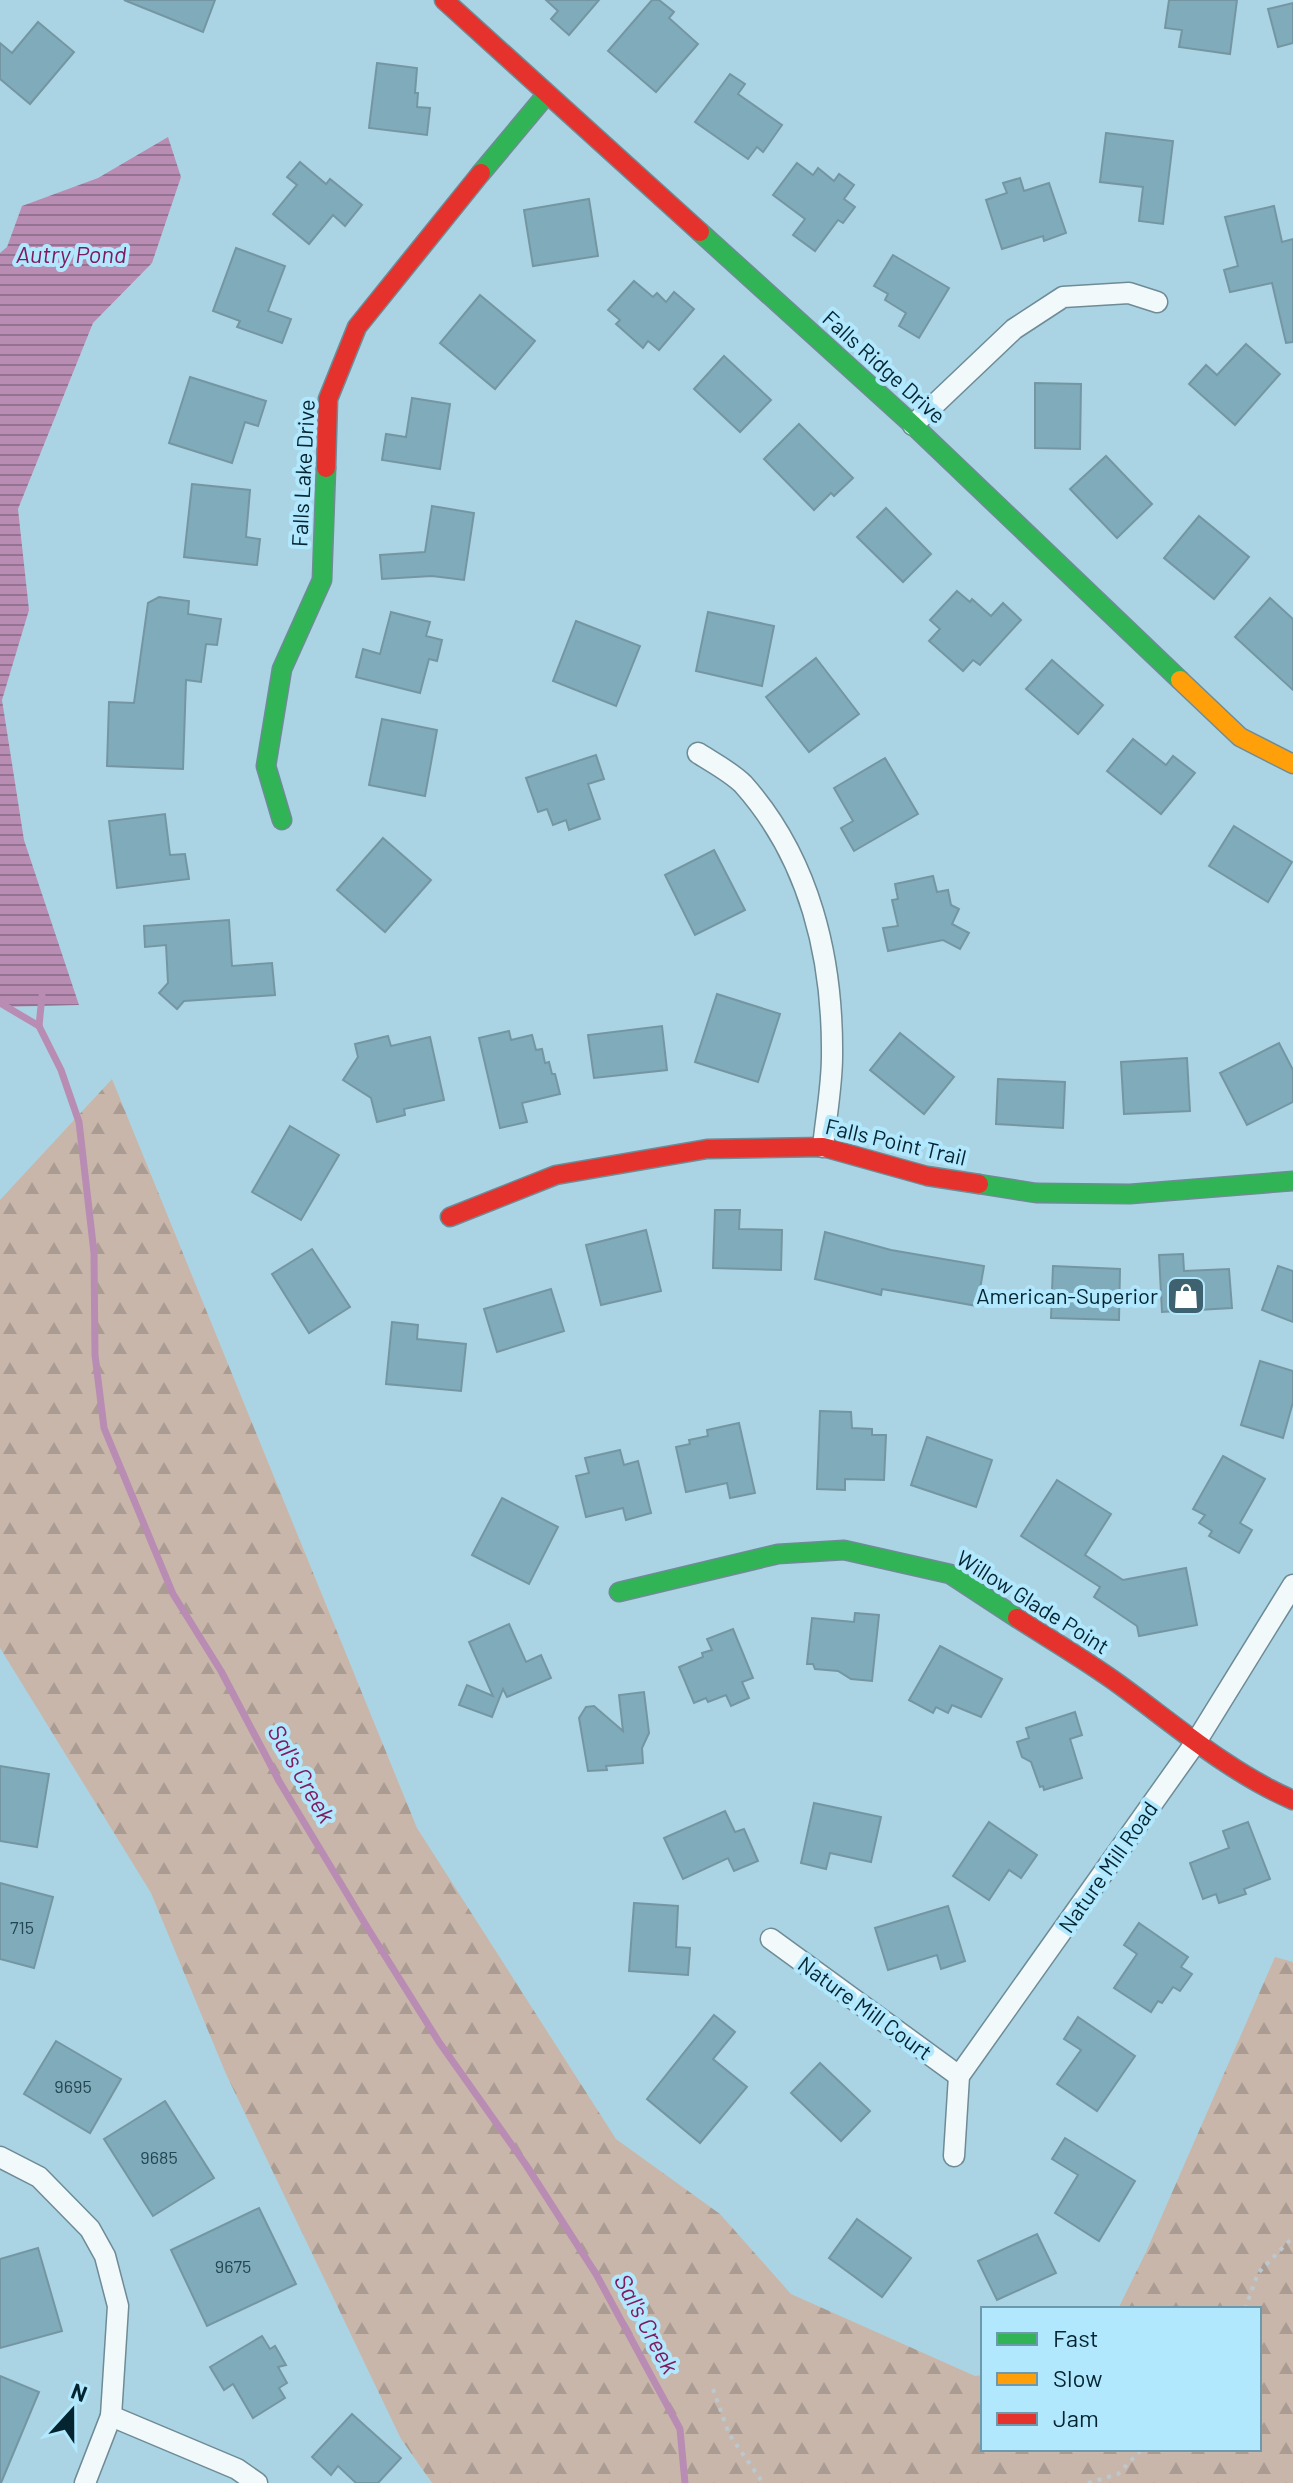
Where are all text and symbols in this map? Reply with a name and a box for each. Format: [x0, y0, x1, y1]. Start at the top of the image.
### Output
water label: Autry Pond [16, 239, 127, 268]
street label: Falls Ridge Drive [818, 304, 951, 428]
street label: Falls Lake Drive [285, 399, 319, 547]
street label: Falls Point Trail [823, 1112, 969, 1170]
shop icon: American-Superior [1165, 1275, 1207, 1317]
place label: American-Superior [976, 1282, 1158, 1308]
street label: Willow Glade Point [952, 1544, 1115, 1659]
water label: Sal's Creek [263, 1719, 342, 1828]
street label: Nature Mill Road [1052, 1796, 1162, 1937]
house number: 715 [10, 1916, 34, 1938]
street label: Nature Mill Court [794, 1950, 938, 2064]
house number: 9695 [54, 2075, 92, 2097]
house number: 9685 [140, 2146, 178, 2168]
house number: 9675 [215, 2255, 251, 2277]
water label: Sal's Creek [609, 2268, 686, 2378]
legend [981, 2307, 1261, 2451]
text: Fast [1053, 2323, 1098, 2352]
text: Slow [1053, 2363, 1102, 2392]
north arrow [32, 2371, 112, 2451]
text: N [68, 2377, 91, 2406]
text: Jam [1053, 2403, 1099, 2432]

